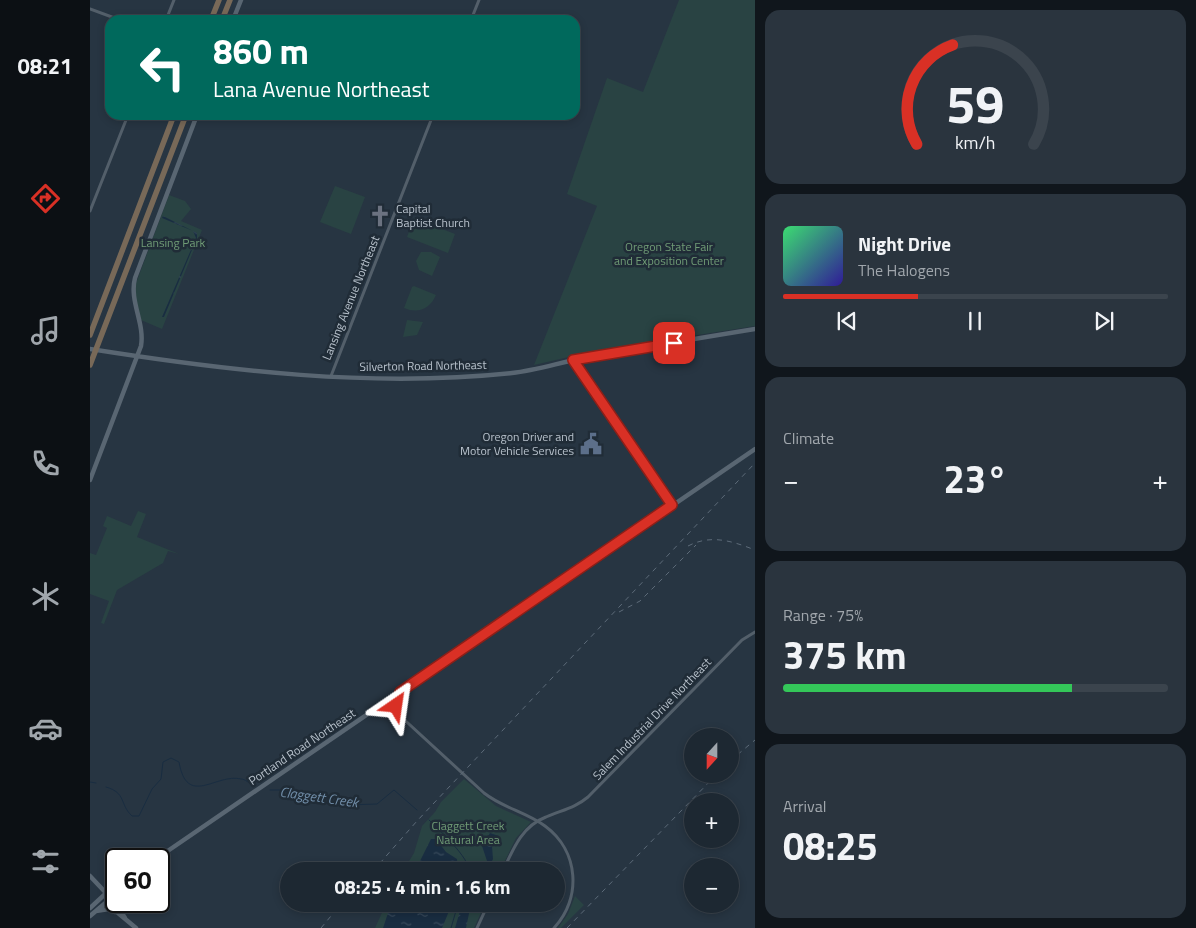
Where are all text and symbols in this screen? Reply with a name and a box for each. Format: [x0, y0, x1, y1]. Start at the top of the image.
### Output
text: 860 m [213, 24, 309, 78]
icon: left [130, 35, 195, 100]
text: 08:21 [18, 49, 72, 83]
text: 59 [946, 64, 1005, 143]
text: Lana Avenue Northeast [213, 72, 430, 106]
text: km/h [955, 129, 996, 156]
icon: directions [28, 181, 63, 216]
place label: Capital Baptist Church [396, 199, 470, 232]
church icon: Capital Baptist Church [367, 203, 393, 229]
text: Night Drive [858, 229, 951, 258]
street label: Lansing Avenue Northeast [317, 232, 385, 363]
park label: Lansing Park [141, 233, 206, 252]
park label: Oregon State Fair and Exposition Center [614, 237, 724, 270]
text: The Halogens [858, 258, 950, 282]
icon: previous [833, 307, 861, 335]
icon: pause [961, 307, 989, 335]
icon: next [1090, 307, 1118, 335]
icon: music [28, 313, 63, 348]
pin [653, 322, 695, 364]
icon: arrive [660, 329, 688, 357]
street label: Silverton Road Northeast [359, 355, 487, 376]
text: Climate [783, 426, 834, 450]
place label: Oregon Driver and Motor Vehicle Services [460, 427, 574, 460]
public building icon: Oregon Driver and Motor Vehicle Services [578, 431, 604, 457]
icon: phone [28, 446, 63, 481]
text: 23° [944, 450, 1007, 508]
text: − [783, 458, 799, 501]
text: + [1152, 458, 1168, 501]
icon: climate [28, 579, 63, 614]
text: Range · 75% [783, 603, 863, 627]
text: 375 km [783, 626, 907, 684]
street label: Salem Industrial Drive Northeast [588, 652, 716, 784]
position arrow [369, 679, 421, 731]
street label: Portland Road Northeast [244, 703, 360, 790]
icon: car [28, 711, 63, 746]
north arrow [684, 728, 739, 782]
map controls [684, 728, 739, 913]
water label: Claggett Creek [278, 781, 361, 813]
button: + [684, 793, 739, 848]
text: Arrival [783, 794, 826, 818]
park label: Claggett Creek Natural Area [431, 816, 505, 849]
text: 08:25 [783, 817, 878, 875]
icon: filters [28, 844, 63, 879]
speed limit sign: 60 [105, 848, 170, 913]
button: − [684, 858, 739, 913]
text: 08:25 · 4 min · 1.6 km [334, 872, 511, 901]

